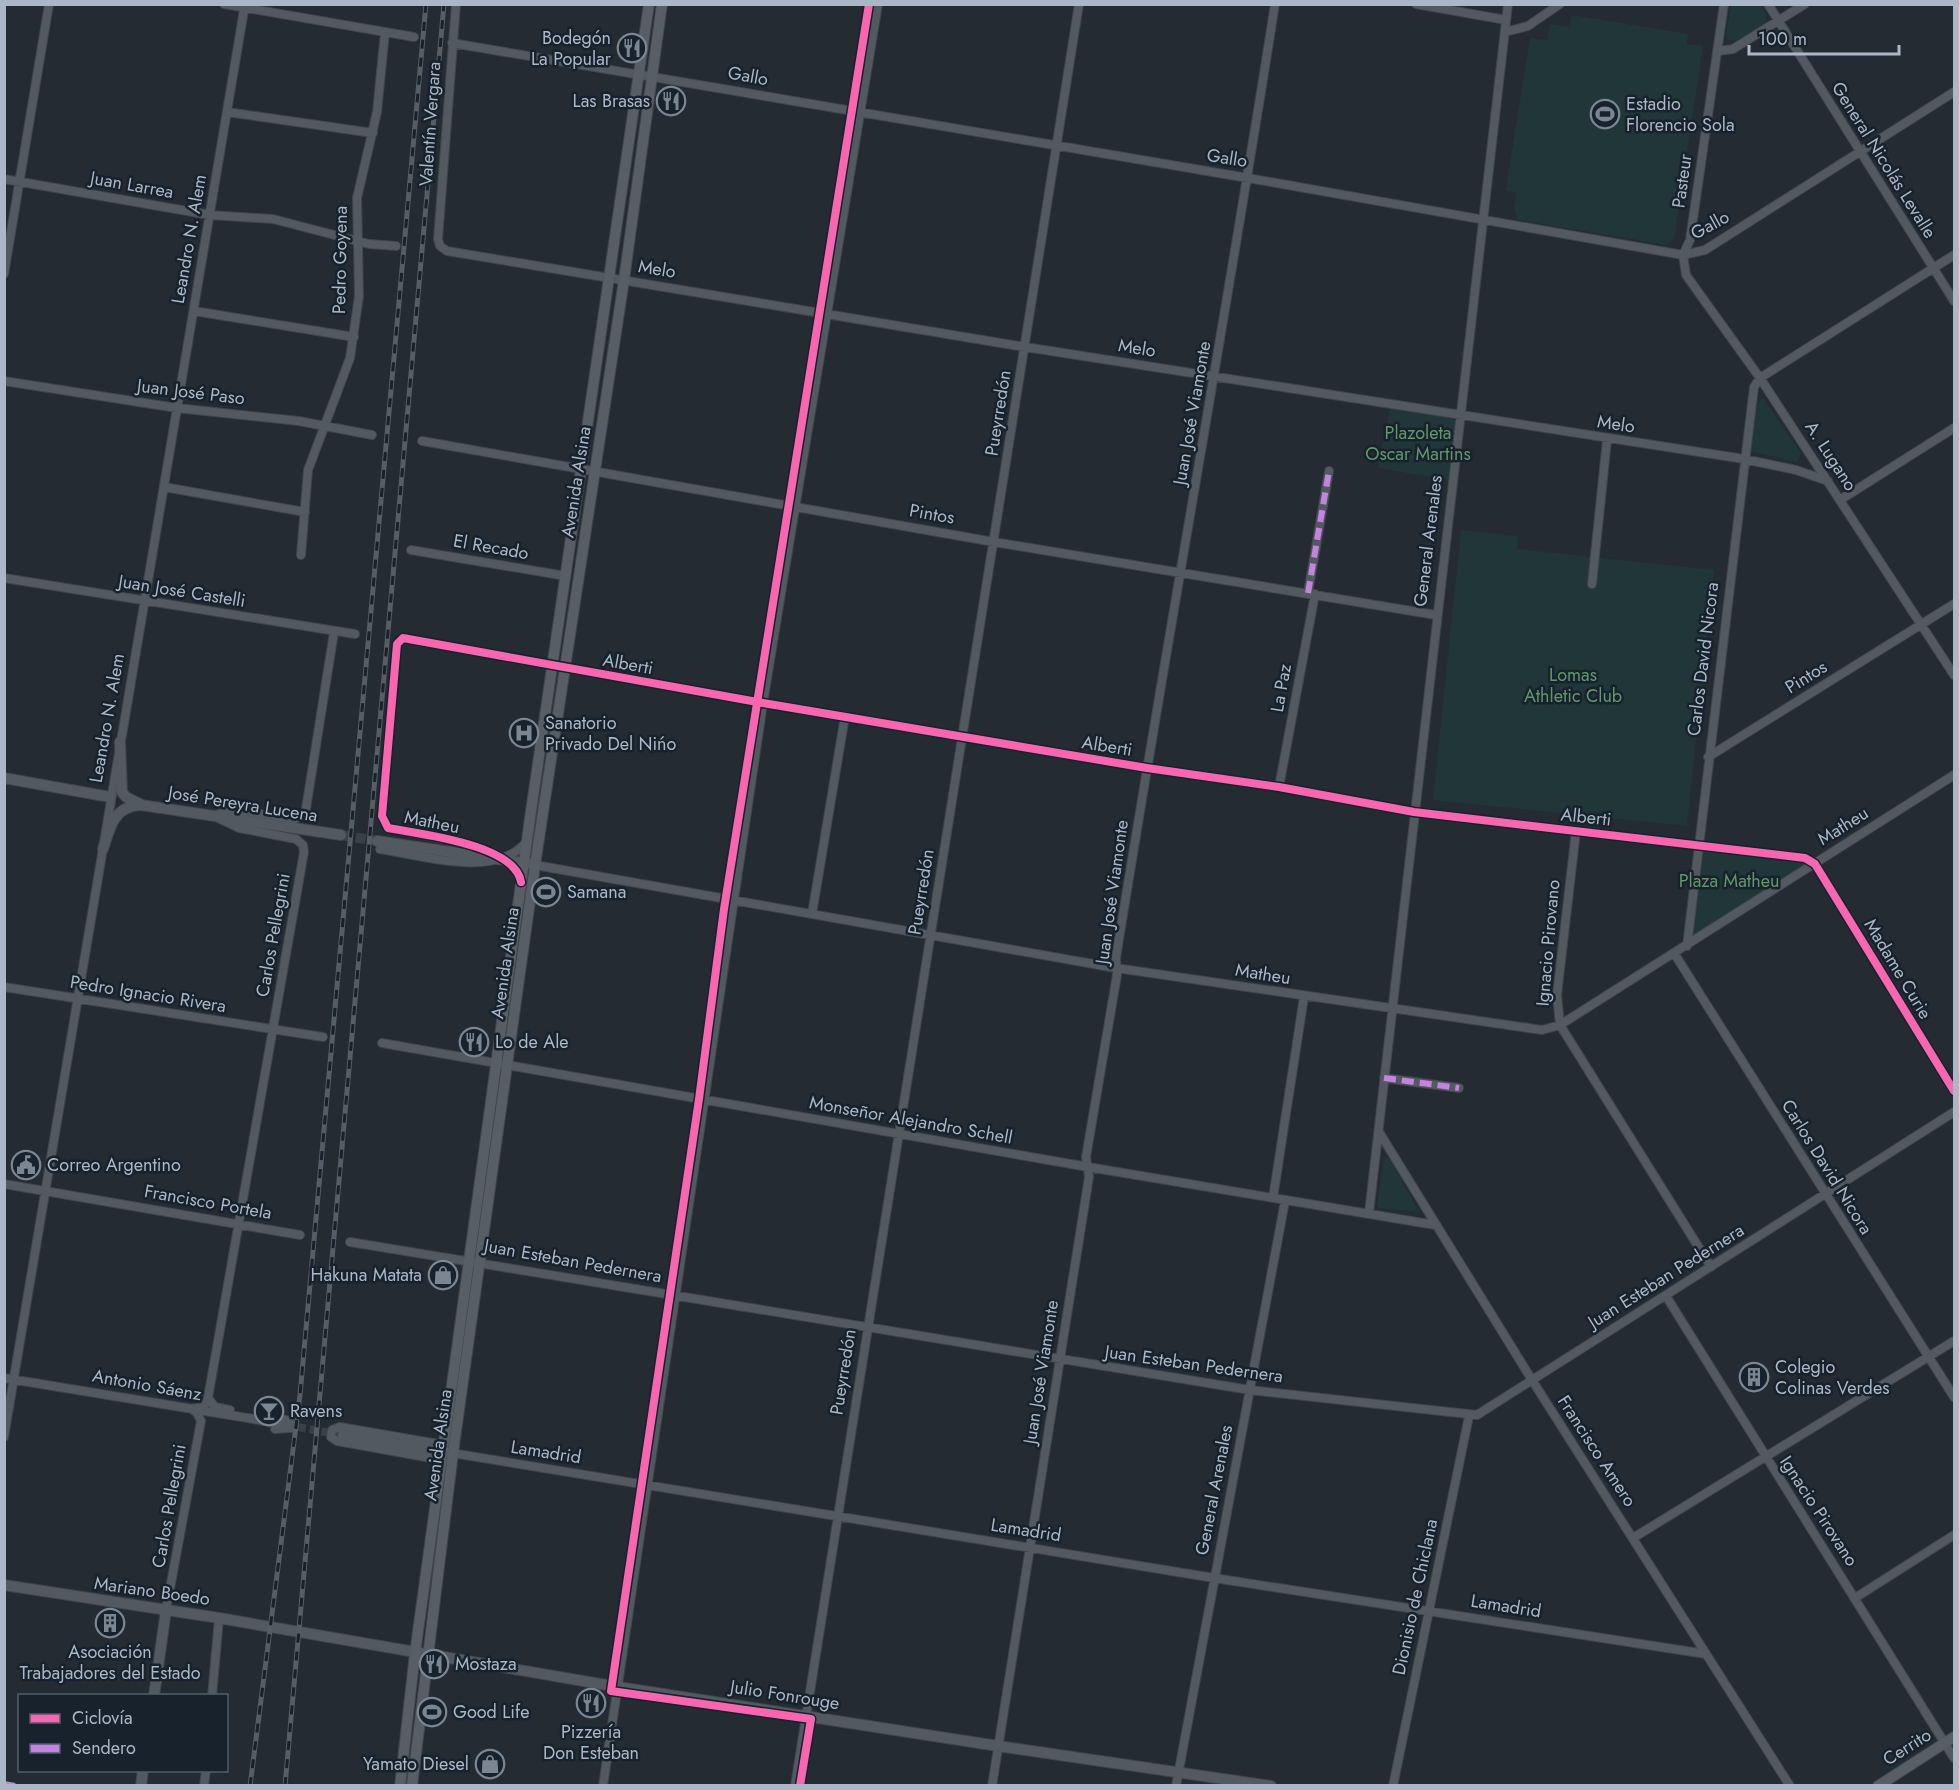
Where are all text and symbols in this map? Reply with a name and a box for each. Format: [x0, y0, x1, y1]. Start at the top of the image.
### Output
scale bar [1749, 18, 1899, 56]
place label: Bodegón La Popular [531, 25, 612, 72]
text: 100 m [1758, 26, 1807, 52]
restaurant icon: Bodegón La Popular [616, 32, 648, 64]
street label: Gallo [726, 60, 770, 92]
street label: Valentín Vergara [413, 61, 447, 187]
street label: General Nicolás Levalle [1825, 77, 1943, 243]
restaurant icon: Las Brasas [655, 85, 687, 117]
place label: Las Brasas [573, 88, 650, 114]
place label: Estadio Florencio Sola [1626, 91, 1735, 138]
sports icon: Estadio Florencio Sola [1589, 98, 1621, 130]
street label: Gallo [1205, 142, 1249, 174]
street label: Pasteur [1665, 151, 1699, 210]
street label: Juan Larrea [86, 165, 176, 205]
street label: Leandro N. Alem [165, 172, 213, 306]
street label: Gallo [1686, 204, 1734, 246]
street label: Pedro Goyena [326, 206, 354, 314]
street label: Melo [636, 253, 678, 285]
street label: Melo [1116, 332, 1158, 364]
street label: Juan José Viamonte [1166, 339, 1217, 489]
street label: Pueyrredón [978, 368, 1018, 458]
street label: Juan José Paso [134, 372, 247, 412]
street label: Melo [1595, 408, 1637, 440]
street label: A. Lugano [1799, 416, 1863, 496]
park label: Plazoleta Oscar Martins [1365, 420, 1471, 467]
street label: Avenida Alsina [554, 424, 598, 540]
street label: General Arenales [1407, 474, 1449, 608]
street label: Pintos [907, 497, 957, 531]
street label: El Recado [451, 528, 531, 566]
street label: Juan José Castelli [115, 568, 247, 614]
street label: Carlos David Nicora [1681, 581, 1725, 737]
street label: Alberti [601, 647, 655, 681]
street label: Leandro N. Alem [83, 651, 131, 785]
street label: Pintos [1780, 654, 1832, 700]
street label: La Paz [1264, 661, 1298, 714]
park label: Lomas Athletic Club [1524, 662, 1622, 709]
place label: Sanatorio Privado Del Nińo [545, 710, 677, 757]
hospital icon: Sanatorio Privado Del Nińo [508, 717, 540, 749]
street label: Alberti [1080, 729, 1134, 763]
street label: José Pereyra Lucena [164, 779, 320, 829]
street label: Matheu [1812, 800, 1874, 852]
street label: Alberti [1559, 801, 1613, 833]
street label: Matheu [402, 804, 462, 840]
street label: Juan José Viamonte [1089, 818, 1135, 968]
street label: Pueyrredón [901, 847, 941, 937]
park label: Plaza Matheu [1679, 868, 1779, 894]
street label: Carlos Pellegrini [249, 871, 297, 999]
sports icon: Samana [530, 876, 562, 908]
street label: Ignacio Pirovano [1530, 878, 1567, 1007]
place label: Samana [567, 879, 626, 905]
street label: Avenida Alsina [484, 906, 526, 1020]
street label: Madame Curie [1858, 914, 1938, 1024]
street label: Matheu [1233, 957, 1293, 991]
street label: Pedro Ignacio Rivera [68, 969, 228, 1019]
restaurant icon: Lo de Ale [458, 1026, 490, 1058]
place label: Lo de Ale [495, 1029, 569, 1055]
street label: Monseñor Alejandro Schell [807, 1089, 1015, 1151]
street label: Carlos David Nicora [1775, 1094, 1879, 1240]
public building icon: Correo Argentino [10, 1149, 42, 1181]
place label: Correo Argentino [47, 1152, 181, 1178]
street label: Francisco Portela [142, 1178, 274, 1226]
street label: Juan Esteban Pedernera [1581, 1217, 1749, 1336]
street label: Juan Esteban Pedernera [480, 1232, 664, 1289]
shop icon: Hakuna Matata [427, 1259, 459, 1291]
place label: Hakuna Matata [311, 1262, 422, 1288]
street label: Juan José Viamonte [1016, 1298, 1065, 1448]
street label: Pueyrredón [823, 1327, 863, 1417]
street label: Juan Esteban Pedernera [1101, 1338, 1285, 1389]
place label: Colegio Colinas Verdes [1775, 1354, 1889, 1401]
building icon: Colegio Colinas Verdes [1738, 1361, 1770, 1393]
street label: Antonio Sáenz [90, 1363, 204, 1408]
street label: Avenida Alsina [417, 1388, 459, 1502]
street label: Francisco Amero [1551, 1390, 1643, 1512]
bar icon: Ravens [253, 1395, 285, 1427]
place label: Ravens [290, 1398, 342, 1424]
street label: General Arenales [1189, 1423, 1239, 1557]
street label: Lamadrid [509, 1434, 583, 1470]
street label: Carlos Pellegrini [145, 1442, 193, 1570]
street label: Ignacio Pirovano [1773, 1451, 1865, 1572]
street label: Lamadrid [989, 1512, 1063, 1548]
street label: Dionisio de Chiclana [1386, 1517, 1444, 1677]
street label: Mariano Boedo [92, 1570, 212, 1612]
street label: Lamadrid [1469, 1588, 1543, 1624]
building icon: Asociación Trabajadores del Estado [94, 1607, 126, 1639]
place label: Asociación Trabajadores del Estado [19, 1639, 201, 1686]
restaurant icon: Mostaza [418, 1648, 450, 1680]
place label: Mostaza [455, 1651, 517, 1677]
street label: Julio Fonrouge [727, 1673, 841, 1716]
restaurant icon: Pizzería Don Esteban [575, 1687, 607, 1719]
legend [18, 1694, 228, 1772]
sports icon: Good Life [416, 1696, 448, 1728]
place label: Good Life [453, 1699, 529, 1725]
text: Ciclovía [72, 1705, 133, 1731]
place label: Pizzería Don Esteban [543, 1719, 639, 1766]
street label: Cerrito [1878, 1722, 1936, 1772]
text: Sendero [72, 1735, 136, 1761]
shop icon: Yamato Diesel [474, 1748, 506, 1780]
place label: Yamato Diesel [363, 1751, 469, 1777]

